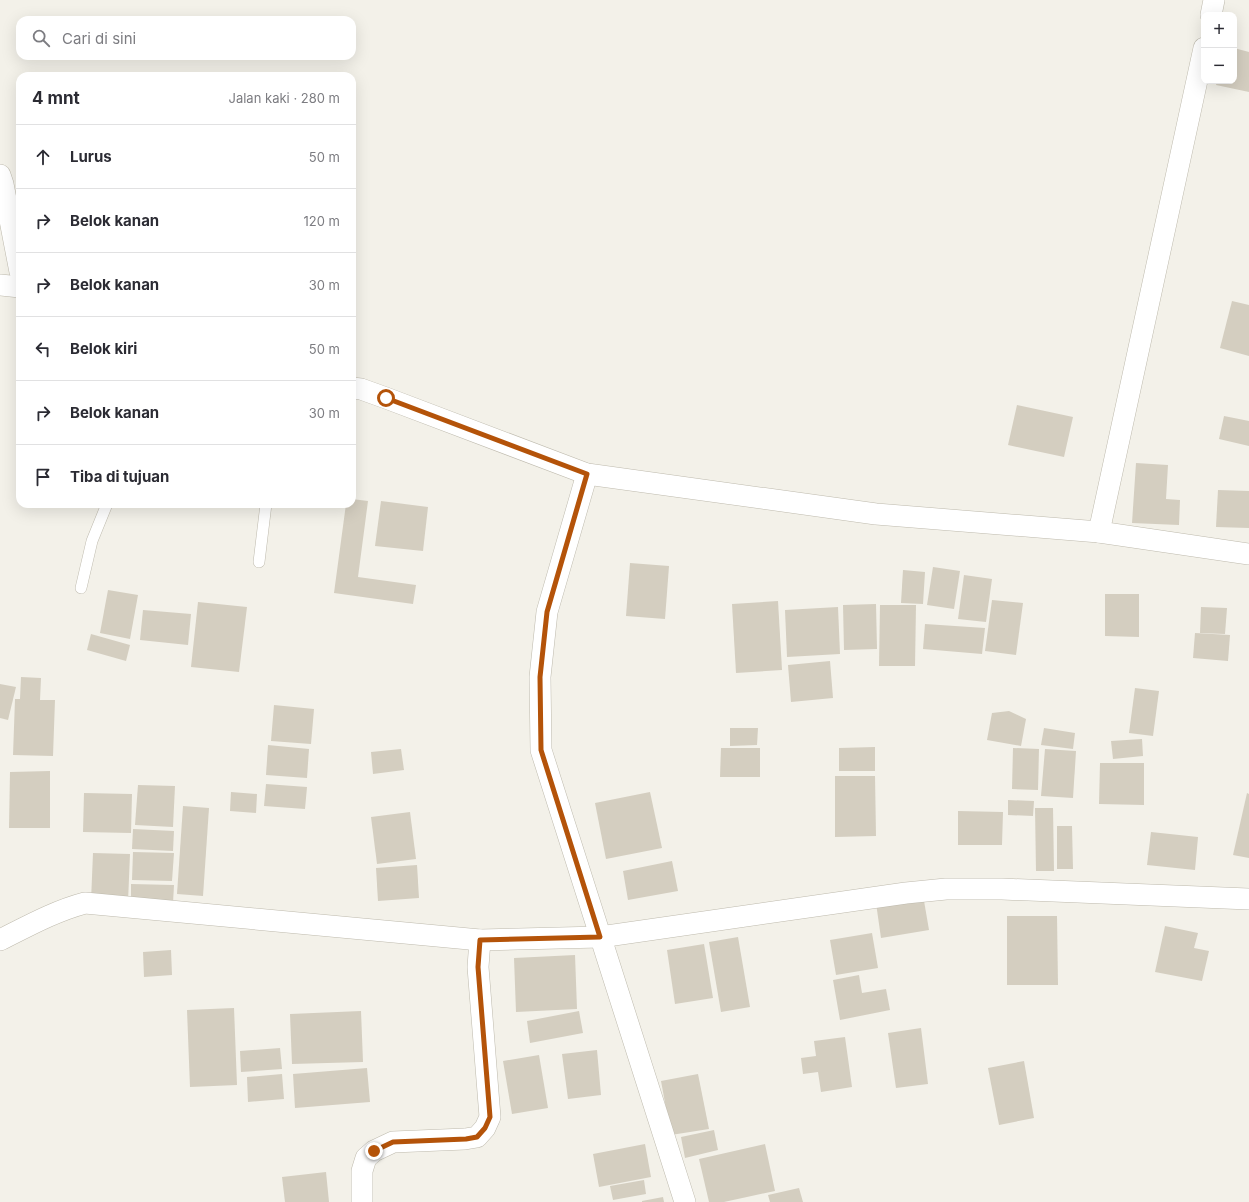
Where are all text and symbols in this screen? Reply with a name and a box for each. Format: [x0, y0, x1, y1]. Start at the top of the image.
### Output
map controls [1201, 12, 1237, 84]
button: + [1201, 12, 1237, 48]
search box [16, 16, 356, 60]
icon: search [30, 27, 52, 49]
text: Cari di sini [62, 29, 136, 48]
button: − [1201, 48, 1237, 84]
text: 4 mnt [32, 88, 80, 108]
text: Jalan kaki · 280 m [229, 90, 340, 106]
icon: ahead [32, 146, 54, 168]
text: Lurus [70, 147, 112, 166]
text: 50 m [309, 149, 340, 165]
icon: right [32, 210, 54, 232]
text: Belok kanan [70, 211, 159, 230]
text: 120 m [304, 213, 340, 229]
icon: right [32, 274, 54, 296]
text: Belok kanan [70, 275, 159, 294]
text: 30 m [309, 277, 340, 293]
icon: left [32, 338, 54, 360]
text: Belok kiri [70, 339, 137, 358]
text: 50 m [309, 341, 340, 357]
route start [377, 389, 395, 407]
icon: right [32, 402, 54, 424]
text: Belok kanan [70, 403, 159, 422]
text: 30 m [309, 405, 340, 421]
icon: arrive [32, 466, 54, 488]
text: Tiba di tujuan [70, 467, 169, 486]
route end [365, 1142, 383, 1160]

